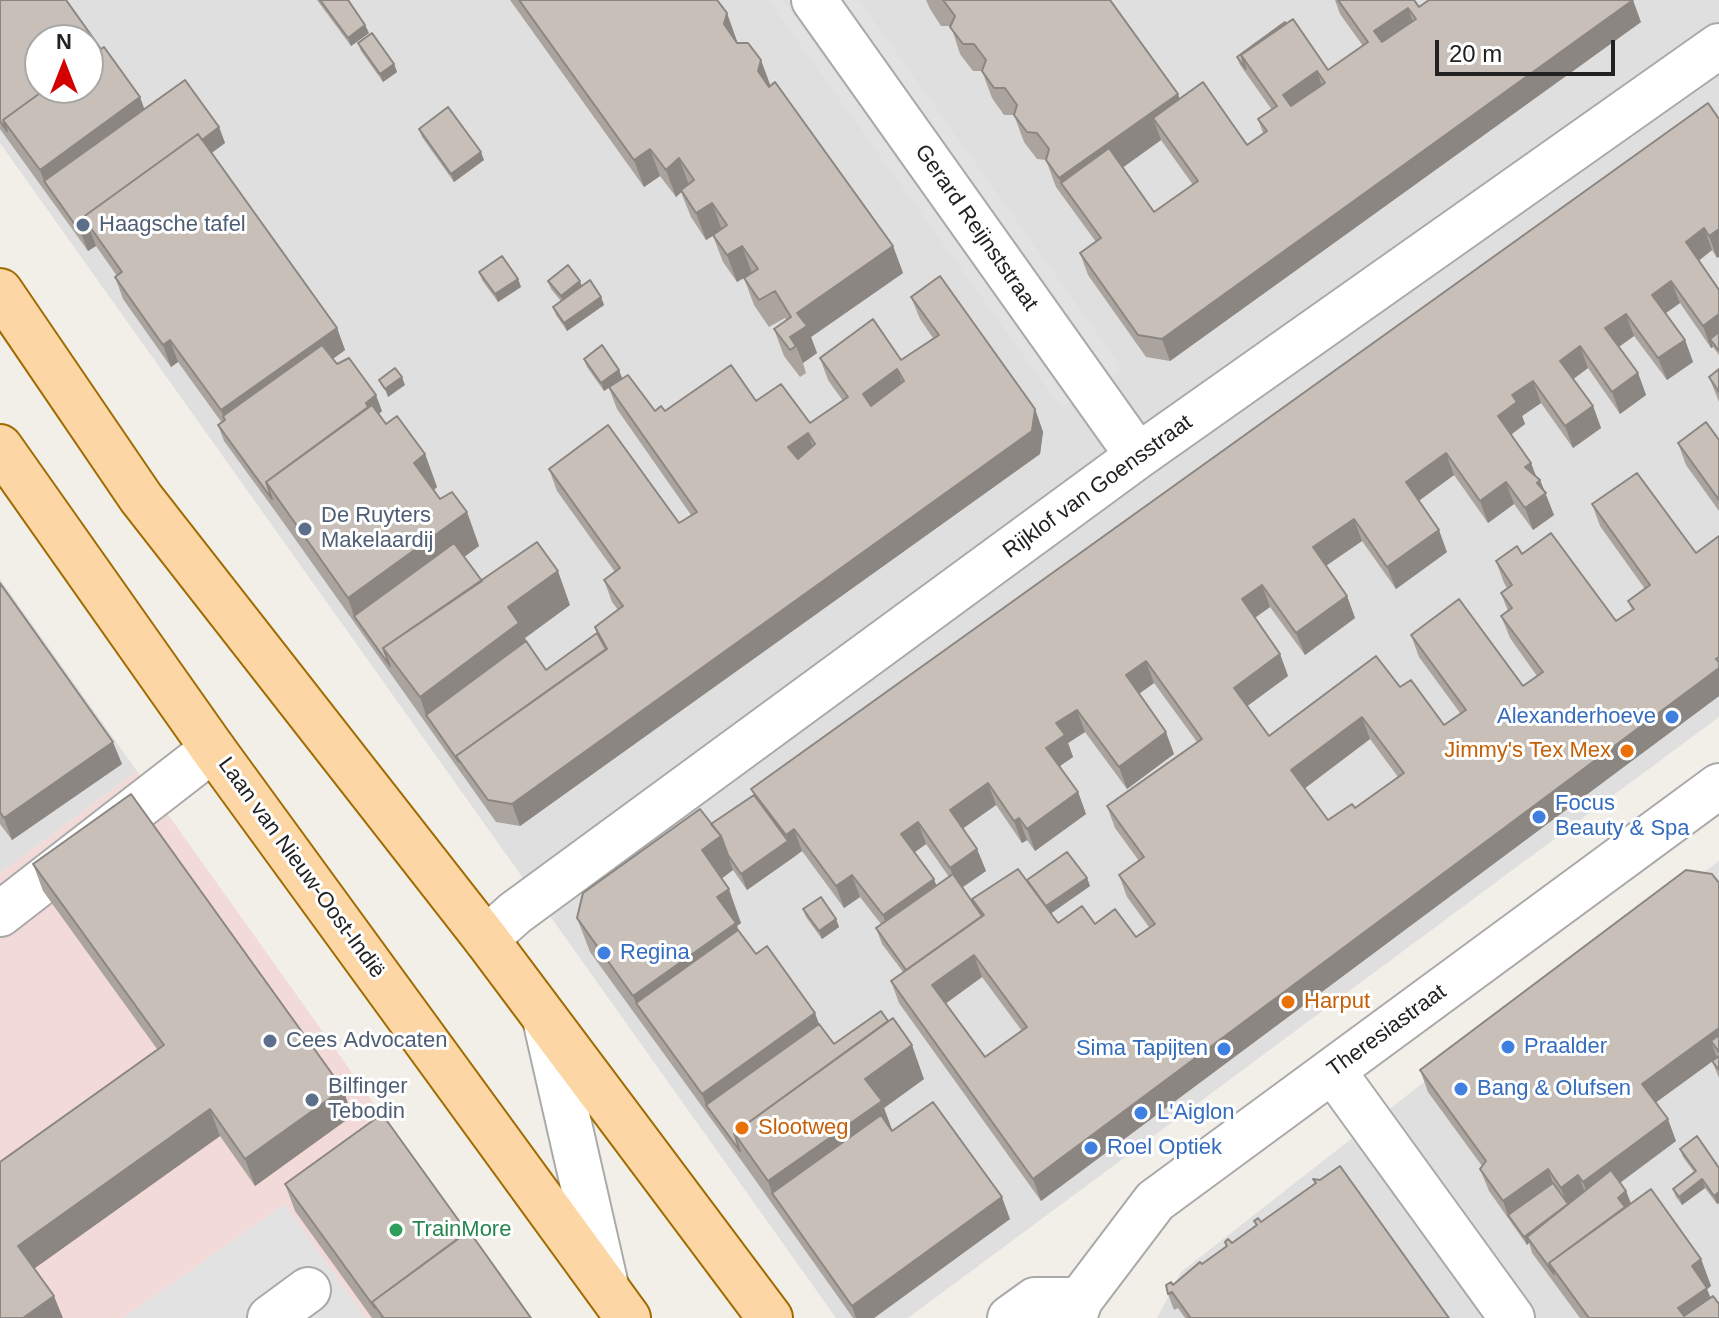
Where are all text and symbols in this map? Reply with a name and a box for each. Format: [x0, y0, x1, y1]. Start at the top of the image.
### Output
north arrow [24, 24, 104, 104]
scale bar [1439, 24, 1619, 74]
text: N [56, 29, 72, 54]
text: 20 m [1449, 40, 1502, 67]
street label: Gerard Reijnststraat [909, 140, 1043, 316]
place label: Haagsche tafel [99, 212, 246, 238]
marker: Haagsche tafel [74, 216, 92, 234]
street label: Rijklof van Goensstraat [998, 409, 1198, 565]
place label: De Ruyters Makelaardij [321, 503, 433, 554]
marker: De Ruyters Makelaardij [296, 520, 314, 538]
place label: Alexanderhoeve [1497, 704, 1656, 730]
marker: Alexanderhoeve [1663, 708, 1681, 726]
place label: Jimmy's Tex Mex [1444, 738, 1611, 764]
marker: Jimmy's Tex Mex [1618, 742, 1636, 760]
street label: Laan van Nieuw-Oost-Indië [212, 752, 390, 984]
place label: Focus Beauty & Spa [1555, 791, 1690, 842]
marker: Focus Beauty & Spa [1530, 808, 1548, 826]
place label: Regina [620, 940, 690, 966]
marker: Regina [595, 944, 613, 962]
street label: Theresiastraat [1322, 979, 1452, 1083]
place label: Harput [1304, 989, 1370, 1015]
marker: Harput [1279, 993, 1297, 1011]
place label: Cees Advocaten [286, 1028, 447, 1054]
marker: Cees Advocaten [261, 1032, 279, 1050]
place label: Praalder [1524, 1034, 1607, 1060]
place label: Sima Tapijten [1076, 1036, 1208, 1062]
marker: Praalder [1499, 1038, 1517, 1056]
marker: Sima Tapijten [1215, 1040, 1233, 1058]
place label: Bilfinger Tebodin [328, 1074, 407, 1126]
place label: Bang & Olufsen [1477, 1076, 1631, 1102]
marker: Bang & Olufsen [1452, 1080, 1470, 1098]
marker: Bilfinger Tebodin [303, 1091, 321, 1109]
place label: L'Aiglon [1157, 1100, 1235, 1126]
marker: L'Aiglon [1132, 1104, 1150, 1122]
place label: Slootweg [758, 1115, 849, 1141]
marker: Slootweg [733, 1119, 751, 1137]
place label: Roel Optiek [1107, 1135, 1222, 1161]
marker: Roel Optiek [1082, 1139, 1100, 1157]
place label: TrainMore [412, 1217, 511, 1243]
marker: TrainMore [387, 1221, 405, 1239]

